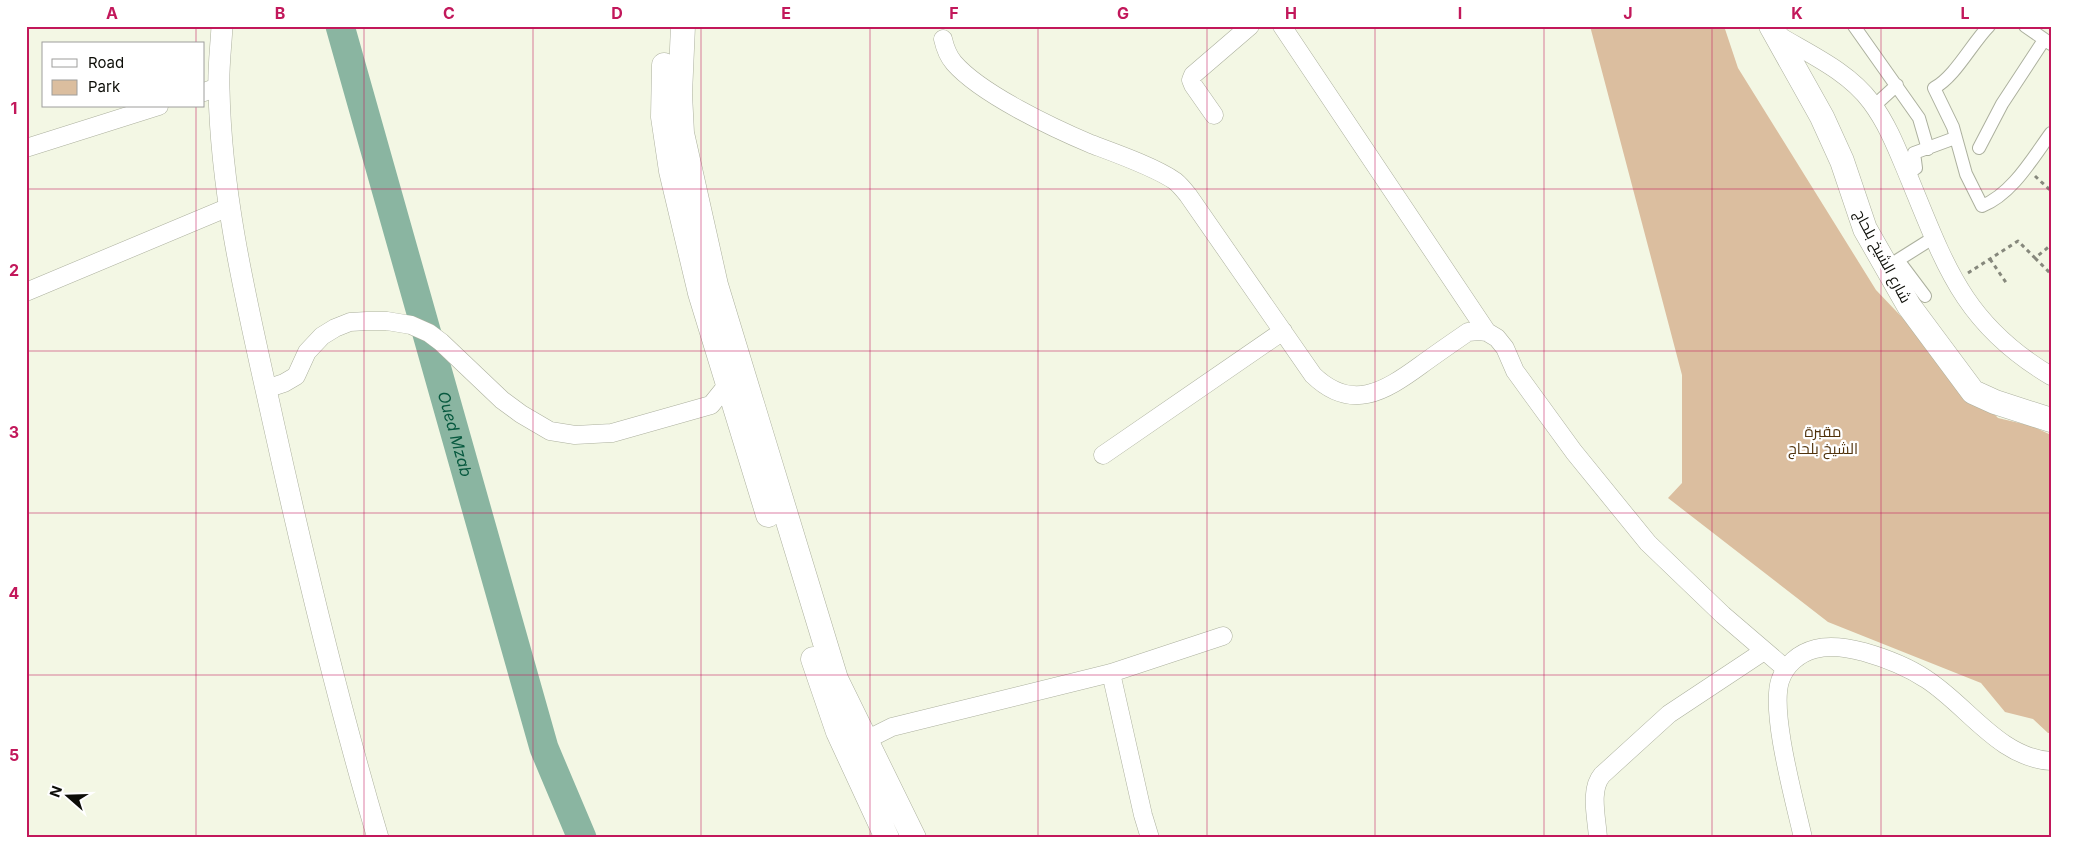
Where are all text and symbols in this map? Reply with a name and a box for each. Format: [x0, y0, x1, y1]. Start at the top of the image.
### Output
text: A [106, 3, 118, 23]
text: B [275, 3, 285, 23]
text: C [443, 3, 455, 23]
text: D [611, 3, 623, 23]
text: E [781, 3, 791, 23]
text: F [949, 3, 959, 23]
text: G [1117, 3, 1129, 23]
text: H [1285, 3, 1297, 23]
text: I [1458, 3, 1462, 23]
text: J [1623, 3, 1633, 23]
text: K [1791, 3, 1803, 23]
text: L [1960, 3, 1970, 23]
legend [42, 42, 205, 108]
text: Road [88, 53, 124, 72]
text: Park [88, 77, 121, 96]
text: 1 [11, 98, 17, 118]
street label: شارع الشيخ بلحاج [1849, 206, 1916, 307]
text: 2 [9, 260, 19, 280]
water label: Oued Mzab [434, 389, 477, 479]
text: 3 [9, 422, 19, 442]
park label: مقبرة الشيخ بلحاج [1788, 422, 1858, 460]
text: 4 [9, 583, 20, 603]
text: 5 [9, 745, 19, 765]
north arrow [42, 772, 92, 822]
text: N [46, 783, 65, 799]

